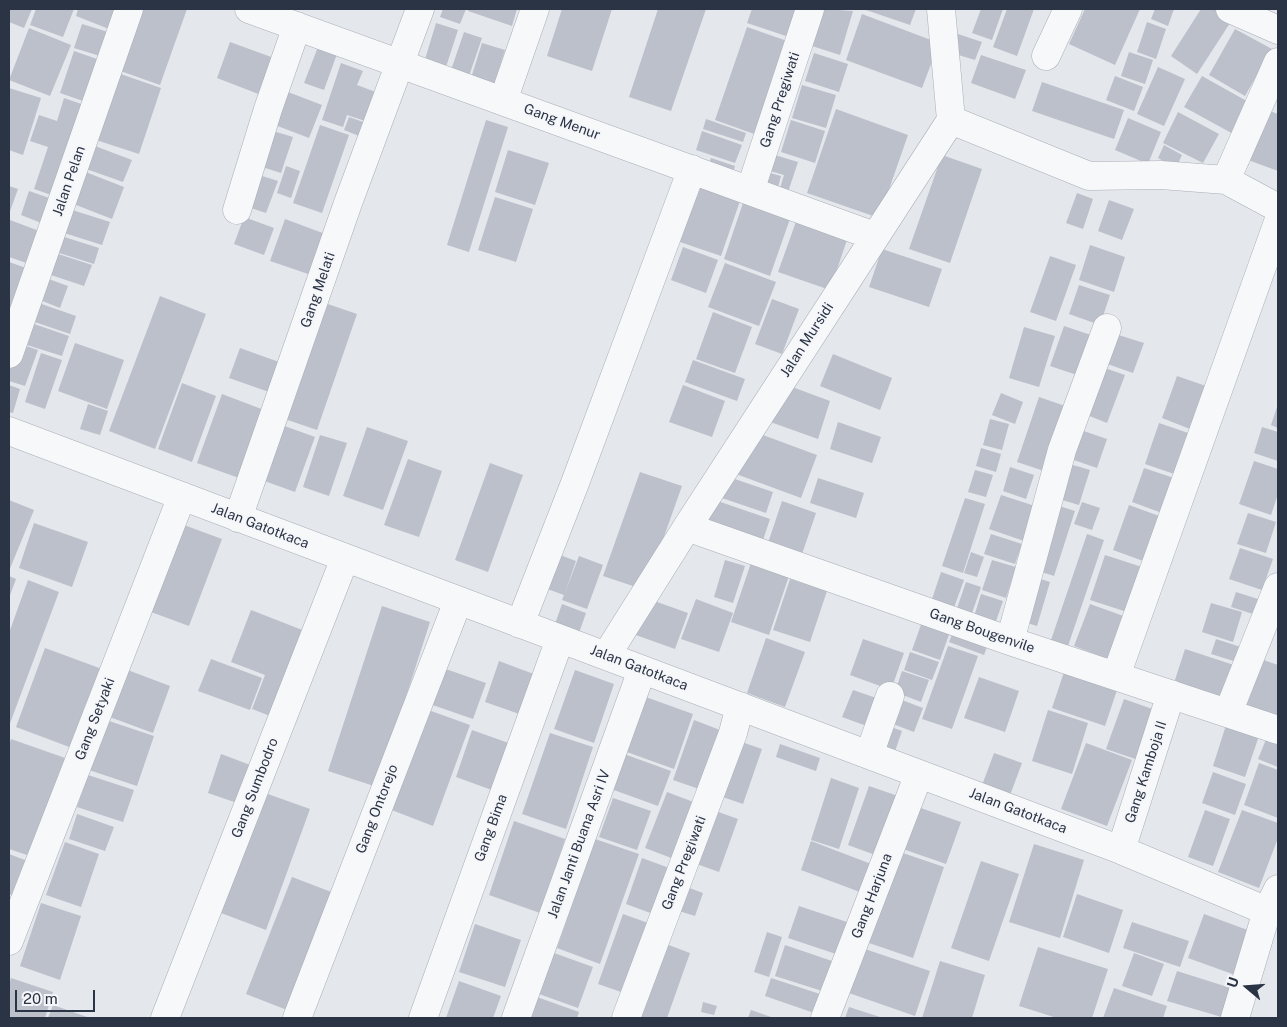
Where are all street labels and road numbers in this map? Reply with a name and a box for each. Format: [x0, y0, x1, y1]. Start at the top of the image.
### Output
street label: Gang Pregiwati [757, 50, 803, 150]
street label: Gang Menur [521, 100, 603, 144]
street label: Jalan Pelan [49, 144, 89, 218]
street label: Gang Melati [297, 250, 339, 330]
street label: Jalan Mursidi [777, 300, 837, 380]
street label: Jalan Gatotkaca [209, 500, 311, 552]
street label: Gang Bougenvile [927, 605, 1037, 657]
street label: Jalan Gatotkaca [588, 642, 690, 694]
street label: Gang Setyaki [72, 675, 118, 763]
street label: Gang Kamboja II [1122, 719, 1170, 825]
street label: Gang Sumbodro [228, 736, 282, 840]
street label: Gang Ontorejo [352, 762, 402, 856]
street label: Jalan Janti Buana Asri IV [544, 767, 614, 921]
street label: Jalan Gatotkaca [967, 785, 1069, 837]
street label: Gang Bima [471, 792, 511, 864]
street label: Gang Pregiwati [658, 813, 710, 913]
street label: Gang Harjuna [848, 851, 896, 941]

